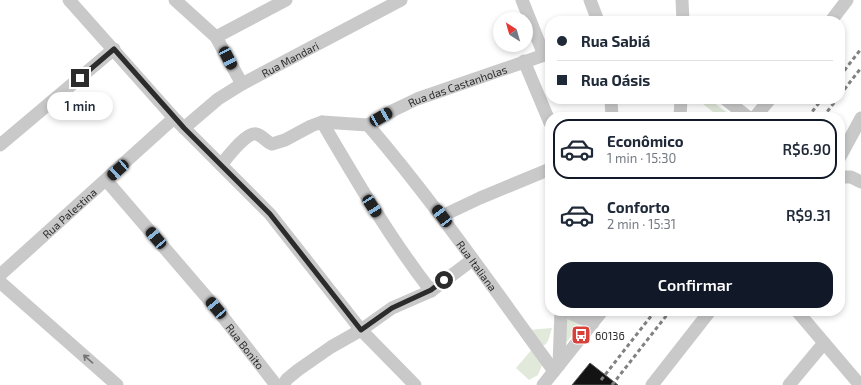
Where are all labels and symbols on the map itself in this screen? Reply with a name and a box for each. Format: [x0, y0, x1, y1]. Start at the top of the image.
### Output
north arrow [493, 12, 533, 52]
street label: Rua Mandari [259, 38, 321, 79]
car [217, 45, 239, 71]
street label: Rua das Castanholas [406, 62, 509, 109]
route end [71, 69, 89, 87]
callout: 1 min [47, 92, 113, 120]
car [368, 106, 394, 128]
car [105, 158, 131, 182]
street label: Rua Palestina [39, 185, 99, 240]
car [360, 193, 384, 219]
car [430, 203, 454, 229]
car [144, 225, 168, 251]
street label: Rua Italiana [455, 238, 500, 293]
route start [435, 271, 453, 289]
car [204, 295, 228, 321]
street label: Rua Bonito [224, 321, 267, 371]
bus stop icon: 60136 [570, 324, 592, 346]
place label: 60136 [595, 329, 625, 342]
one-way arrow [83, 355, 93, 364]

